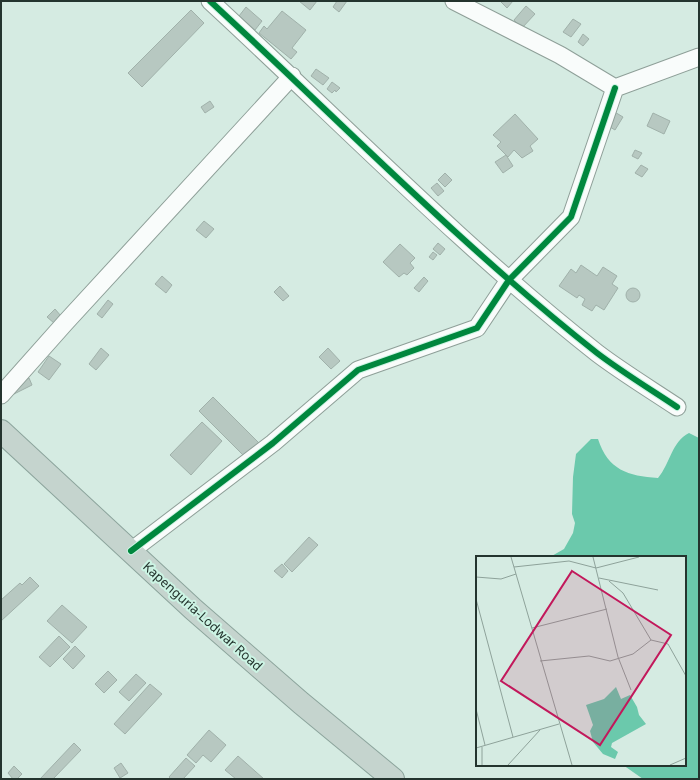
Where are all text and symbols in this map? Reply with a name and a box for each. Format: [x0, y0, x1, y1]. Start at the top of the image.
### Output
inset map [476, 556, 686, 766]
street label: Kapenguria-Lodwar Road [139, 557, 267, 675]

